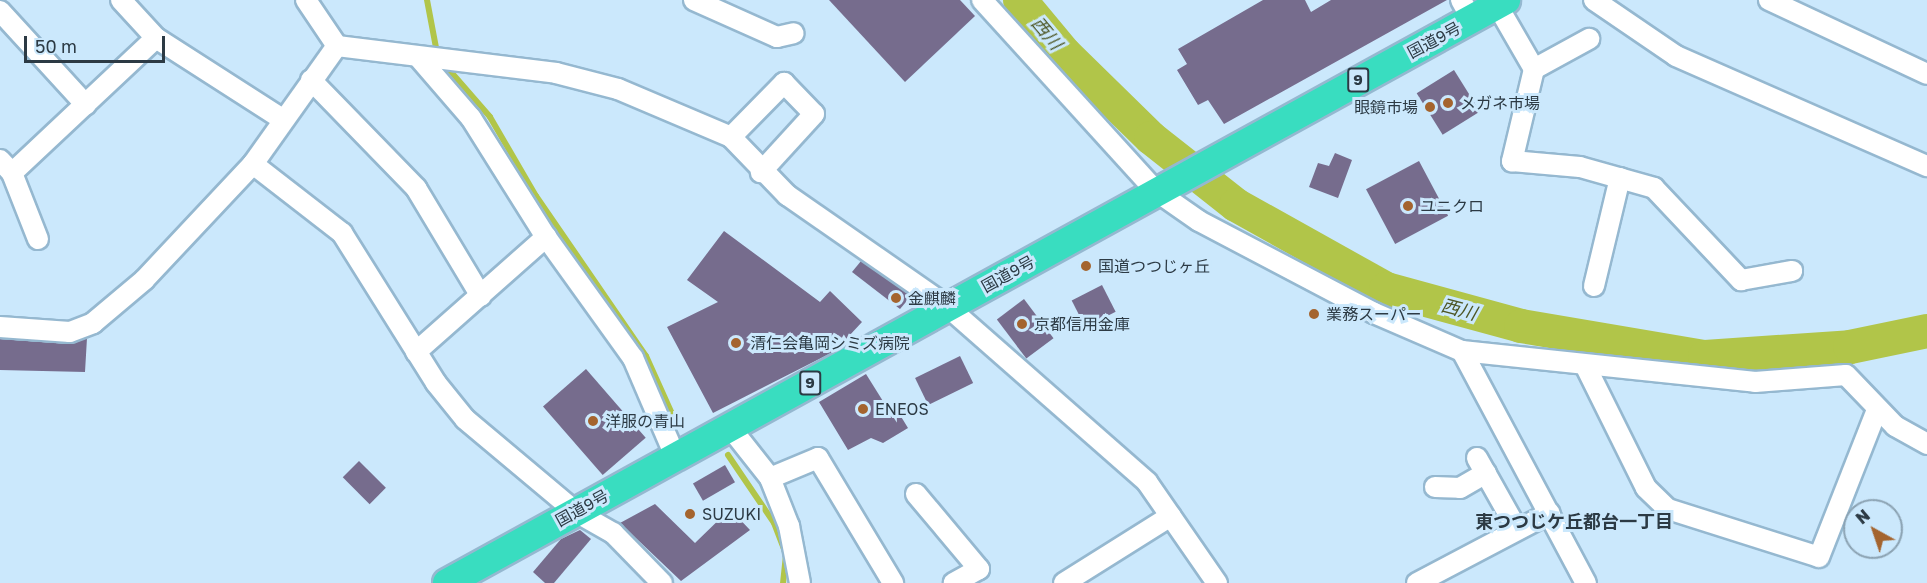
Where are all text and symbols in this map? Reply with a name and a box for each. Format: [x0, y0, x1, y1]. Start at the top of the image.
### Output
water label: 西川 [1027, 12, 1067, 54]
street label: 国道9号 [1404, 18, 1464, 62]
scale bar [27, 24, 168, 62]
text: 50 m [35, 35, 77, 57]
road number: 9 [1346, 68, 1370, 92]
place label: メガネ市場 [1460, 93, 1540, 113]
marker: メガネ市場 [1441, 96, 1455, 110]
place label: 眼鏡市場 [1354, 97, 1418, 117]
marker: 眼鏡市場 [1423, 100, 1437, 114]
place label: ユニクロ [1420, 196, 1484, 216]
marker: ユニクロ [1401, 199, 1415, 213]
street label: 国道9号 [978, 252, 1038, 296]
place label: 国道つつじヶ丘 [1098, 256, 1210, 276]
marker: 国道つつじヶ丘 [1079, 259, 1093, 273]
place label: 金麒麟 [908, 288, 956, 308]
marker: 金麒麟 [889, 291, 903, 305]
water label: 西川 [1439, 294, 1479, 324]
place label: 業務スーパー [1326, 304, 1422, 324]
marker: 業務スーパー [1307, 307, 1321, 321]
place label: 京都信用金庫 [1034, 314, 1130, 334]
marker: 京都信用金庫 [1015, 317, 1029, 331]
place label: 清仁会亀岡シミズ病院 [750, 333, 910, 353]
marker: 清仁会亀岡シミズ病院 [727, 334, 745, 352]
road number: 9 [798, 371, 822, 395]
place label: ENEOS [875, 399, 929, 419]
marker: ENEOS [856, 402, 870, 416]
place label: 洋服の青山 [605, 411, 685, 431]
marker: 洋服の青山 [586, 414, 600, 428]
street label: 国道9号 [552, 486, 612, 530]
north arrow [1843, 499, 1903, 559]
place label: SUZUKI [702, 504, 761, 524]
text: N [1852, 505, 1874, 528]
marker: SUZUKI [683, 507, 697, 521]
district label: 東つつじケ丘都台一丁目 [1475, 510, 1673, 532]

